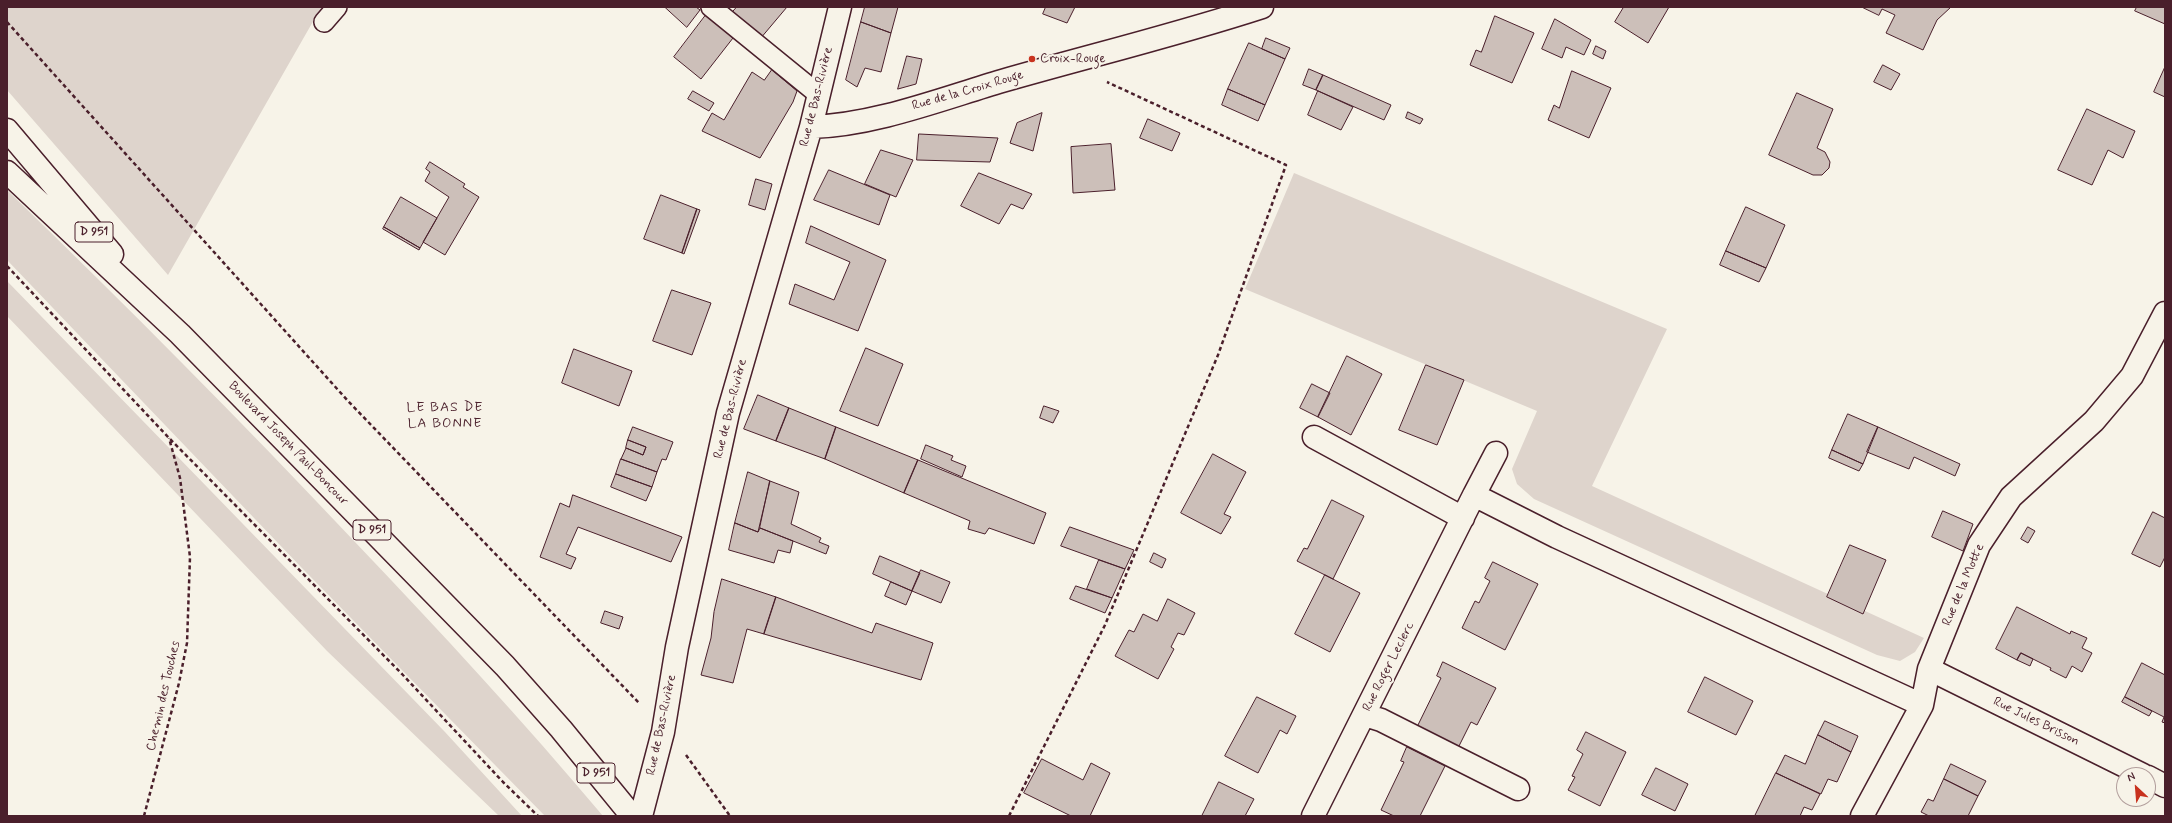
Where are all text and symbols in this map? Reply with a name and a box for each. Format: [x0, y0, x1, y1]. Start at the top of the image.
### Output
street label: Rue de Bas-Rivière [797, 45, 837, 149]
place label: Croix-Rouge [1040, 51, 1106, 67]
marker: Croix-Rouge [1027, 54, 1037, 64]
street label: Rue de la Croix Rouge [910, 68, 1026, 114]
road number: D 951 [75, 222, 113, 242]
street label: Rue de Bas-Rivière [711, 357, 751, 461]
street label: Boulevard Joseph Paul-Boncour [225, 379, 351, 509]
district label: LE BAS DE LA BONNE [407, 400, 483, 432]
road number: D 951 [353, 520, 391, 540]
street label: Rue de la Motte [1940, 542, 1988, 628]
street label: Rue Roger Leclerc [1360, 620, 1418, 714]
street label: Chemin des Touches [144, 639, 184, 753]
street label: Rue de Bas-Rivière [644, 673, 680, 777]
street label: Rue Jules Brisson [1990, 694, 2082, 750]
road number: D 951 [577, 763, 615, 783]
north arrow [2116, 767, 2156, 807]
text: N [2125, 769, 2138, 785]

